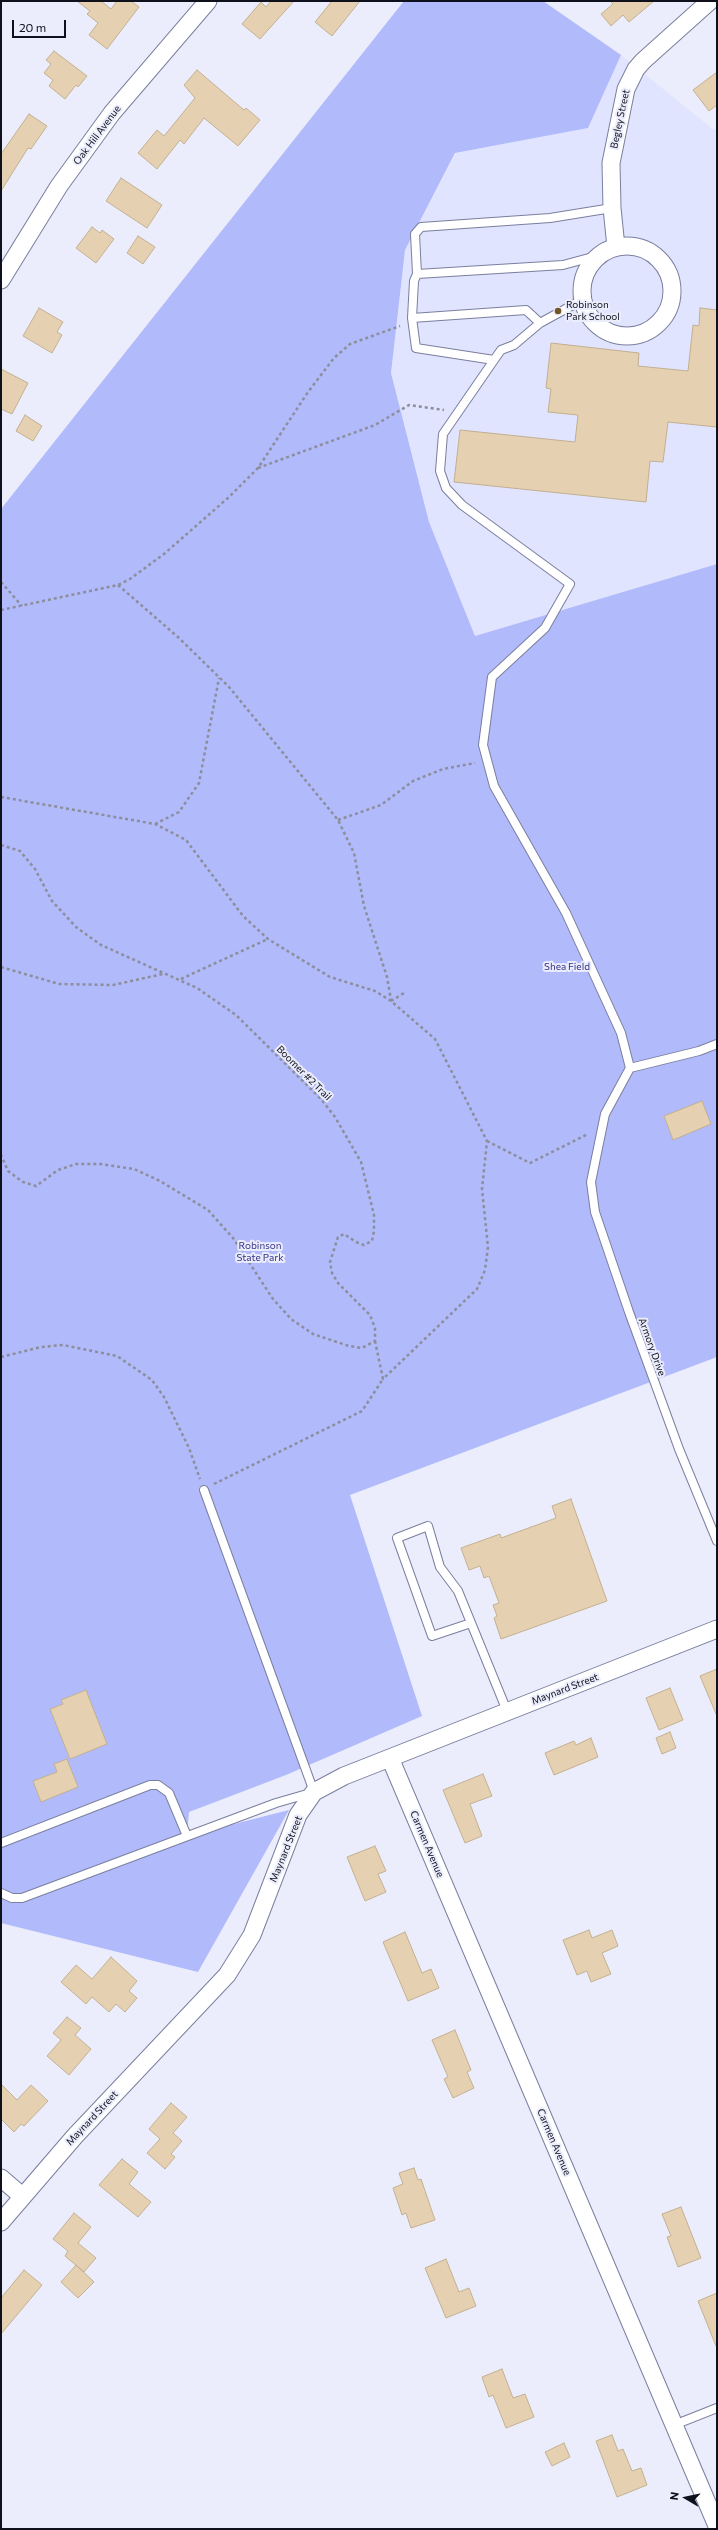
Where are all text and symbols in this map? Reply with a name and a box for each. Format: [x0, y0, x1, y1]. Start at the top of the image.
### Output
scale bar [14, 12, 68, 38]
text: 20 m [19, 20, 46, 34]
street label: Begley Street [608, 88, 632, 150]
street label: Oak Hill Avenue [71, 103, 123, 167]
place label: Robinson Park School [566, 299, 620, 322]
marker: Robinson Park School [553, 306, 563, 316]
park label: Shea Field [544, 961, 590, 973]
street label: Boomer #2 Trail [274, 1043, 334, 1103]
park label: Robinson State Park [236, 1240, 284, 1264]
street label: Armory Drive [636, 1316, 668, 1378]
street label: Maynard Street [530, 1671, 600, 1707]
street label: Carmen Avenue [408, 1809, 446, 1879]
street label: Maynard Street [267, 1814, 305, 1884]
street label: Maynard Street [64, 2088, 120, 2148]
street label: Carmen Avenue [535, 2107, 573, 2177]
north arrow [666, 2478, 706, 2518]
text: N [667, 2491, 681, 2501]

